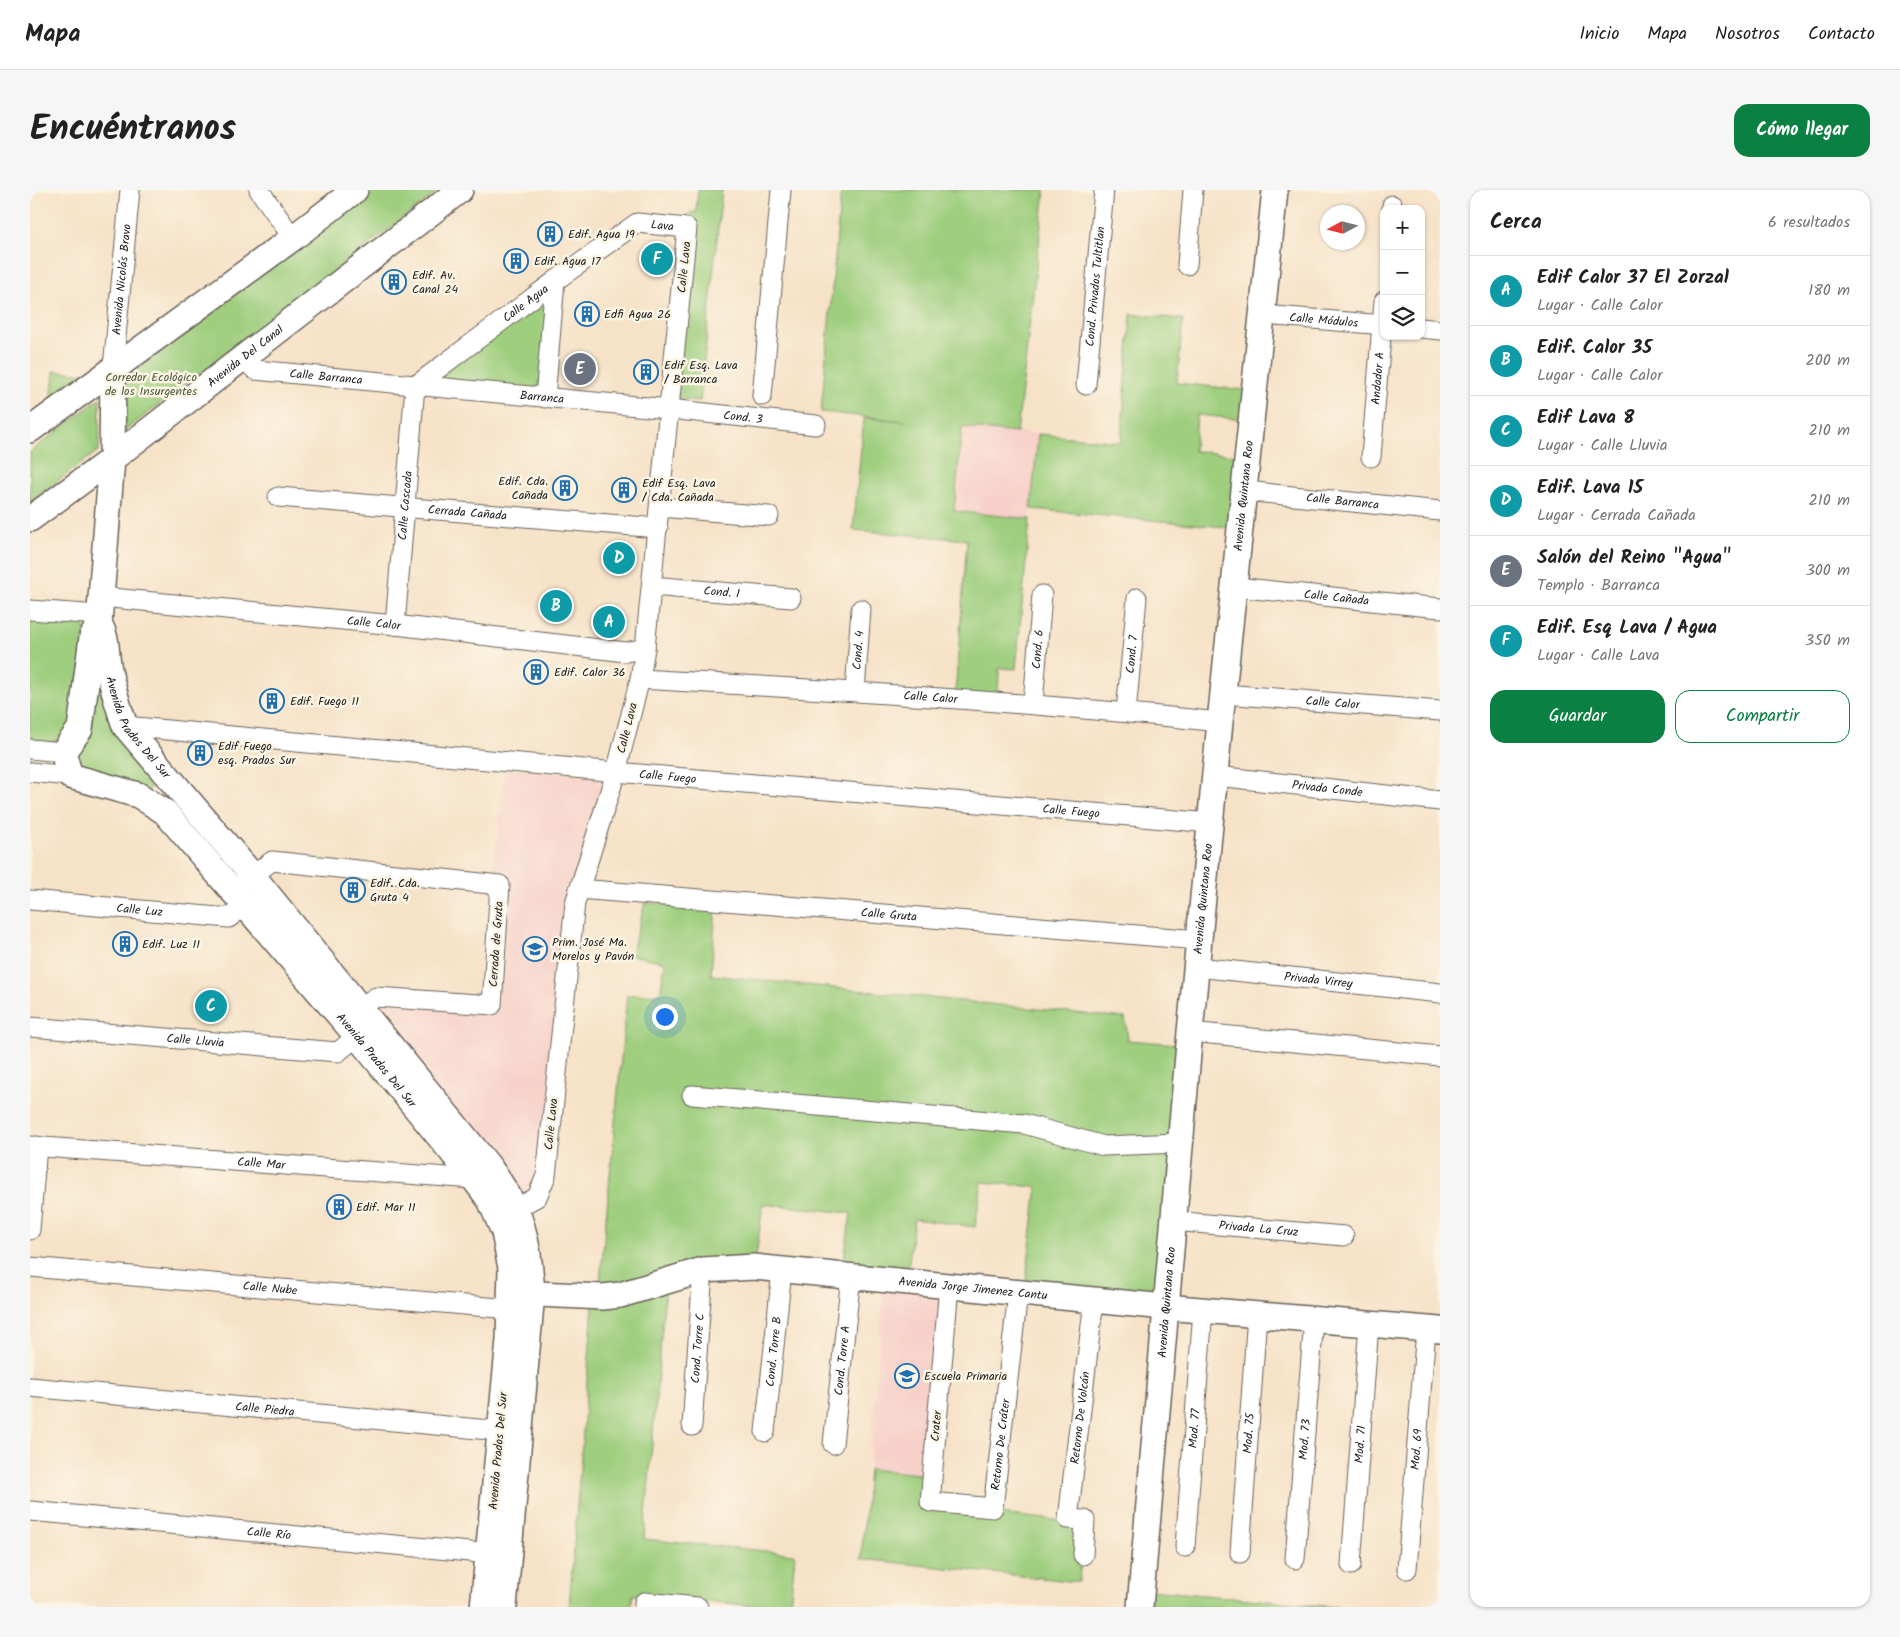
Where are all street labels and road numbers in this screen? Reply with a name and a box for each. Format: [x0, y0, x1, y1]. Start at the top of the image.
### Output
street label: Lava [650, 215, 675, 237]
street label: Avenida Nicolás Bravo [107, 223, 137, 336]
street label: Cond. Privados Tultitlan [1081, 226, 1111, 347]
street label: Calle Lava [672, 240, 697, 294]
street label: Calle Agua [499, 280, 553, 327]
street label: Calle Módulos [1289, 308, 1359, 333]
street label: Avenida Del Canal [203, 321, 288, 392]
street label: Andador A [1366, 351, 1390, 405]
street label: Calle Barranca [289, 364, 364, 390]
street label: Barranca [519, 386, 565, 409]
street label: Cond. 3 [722, 406, 764, 429]
street label: Avenida Quintana Roo [1229, 440, 1259, 552]
street label: Calle Cascada [393, 470, 418, 541]
street label: Calle Barranca [1305, 488, 1380, 515]
street label: Cerrada Cañada [427, 500, 508, 526]
street label: Cond. 1 [703, 581, 741, 604]
street label: Calle Cañada [1303, 585, 1370, 611]
street label: Calle Calor [346, 611, 403, 636]
street label: Cond. 4 [848, 629, 869, 670]
street label: Cond. 6 [1027, 629, 1049, 670]
street label: Cond. 7 [1121, 634, 1143, 674]
street label: Avenida Prados Del Sur [101, 675, 176, 784]
street label: Calle Calor [903, 686, 959, 709]
street label: Calle Calor [1305, 691, 1361, 715]
street label: Calle Lava [612, 700, 643, 756]
street label: Calle Fuego [638, 765, 697, 789]
street label: Privada Conde [1291, 776, 1364, 802]
street label: Calle Fuego [1042, 800, 1101, 823]
street label: Avenida Quintana Roo [1189, 843, 1218, 955]
street label: Calle Luz [115, 899, 164, 922]
street label: Cerrada de Gruta [484, 900, 509, 988]
street label: Calle Gruta [860, 903, 918, 927]
street label: Privada Virrey [1283, 967, 1354, 994]
street label: Avenida Prados Del Sur [331, 1009, 422, 1113]
street label: Calle Lluvia [166, 1029, 225, 1053]
street label: Calle Lava [539, 1097, 564, 1151]
street label: Calle Mar [237, 1152, 287, 1175]
street label: Privada La Cruz [1218, 1216, 1299, 1242]
street label: Avenida Quintana Roo [1153, 1246, 1181, 1358]
street label: Avenida Jorge Jimenez Cantu [898, 1272, 1048, 1306]
street label: Calle Nube [242, 1277, 299, 1300]
street label: Cond. Torre C [686, 1313, 710, 1384]
street label: Cond. Torre B [761, 1315, 787, 1388]
street label: Cond. Torre A [829, 1325, 856, 1396]
street label: Retorno De Volcán [1066, 1370, 1095, 1465]
street label: Avenida Prados Del Sur [484, 1390, 513, 1511]
street label: Calle Piedra [234, 1397, 296, 1422]
street label: Retorno De Cráter [986, 1397, 1016, 1491]
street label: Mod. 77 [1184, 1407, 1206, 1449]
street label: Crater [926, 1409, 947, 1442]
street label: Mod. 75 [1238, 1411, 1260, 1454]
street label: Mod. 73 [1294, 1418, 1316, 1461]
street label: Mod. 71 [1350, 1425, 1371, 1464]
street label: Mod. 69 [1406, 1428, 1428, 1471]
street label: Calle Río [246, 1522, 292, 1545]

